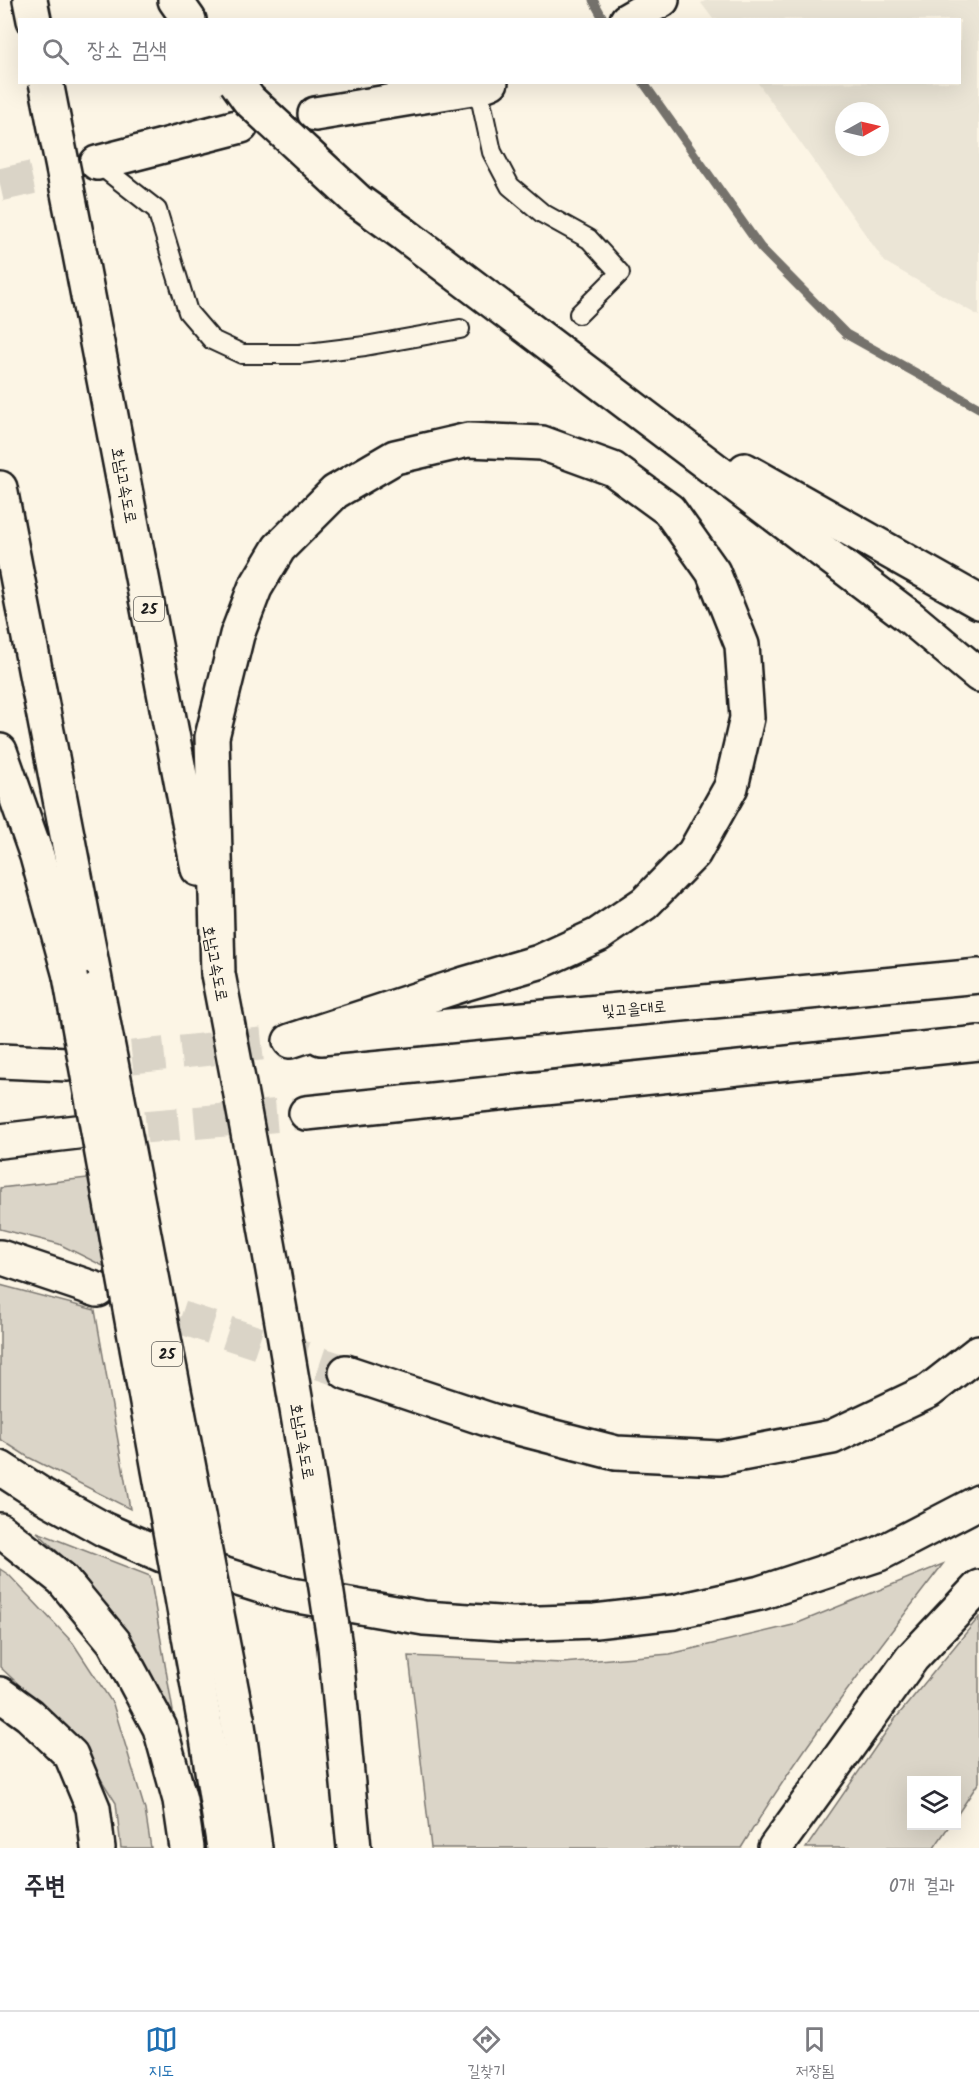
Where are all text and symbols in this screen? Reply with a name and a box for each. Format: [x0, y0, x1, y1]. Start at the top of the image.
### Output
search box [18, 18, 961, 84]
text: 장소 검색 [87, 34, 167, 69]
icon: search [39, 35, 72, 68]
north arrow [835, 102, 889, 156]
street label: 호남고속도로 [104, 445, 143, 526]
road number: 25 [134, 597, 164, 621]
street label: 호남고속도로 [195, 923, 234, 1004]
street label: 빛고을대로 [601, 994, 667, 1025]
road number: 25 [152, 1342, 182, 1366]
street label: 호남고속도로 [283, 1401, 321, 1481]
map controls [907, 1776, 961, 1830]
button: layers [907, 1776, 961, 1830]
text: 주변 [24, 1866, 66, 1908]
text: 0개 결과 [889, 1871, 955, 1903]
tab: 지도 [145, 2023, 178, 2084]
tab: 길찾기 [467, 2023, 506, 2084]
tab: 저장됨 [796, 2023, 834, 2084]

